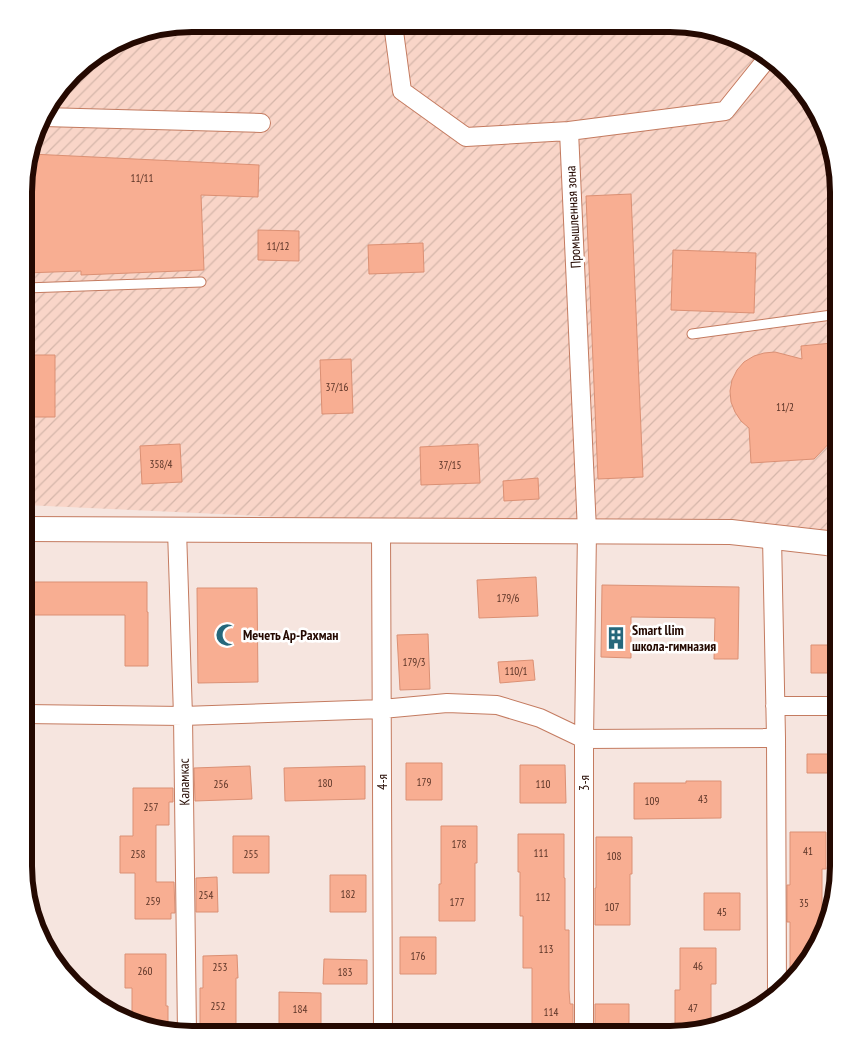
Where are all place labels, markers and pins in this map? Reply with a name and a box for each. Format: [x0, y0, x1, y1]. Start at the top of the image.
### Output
place label: Smart llim школа-гимназия [632, 621, 716, 655]
mosque icon: Мечеть Ар-Рахман [214, 622, 240, 648]
building icon: Smart llim школа-гимназия [603, 625, 629, 651]
place label: Мечеть Ар-Рахман [243, 626, 338, 644]

